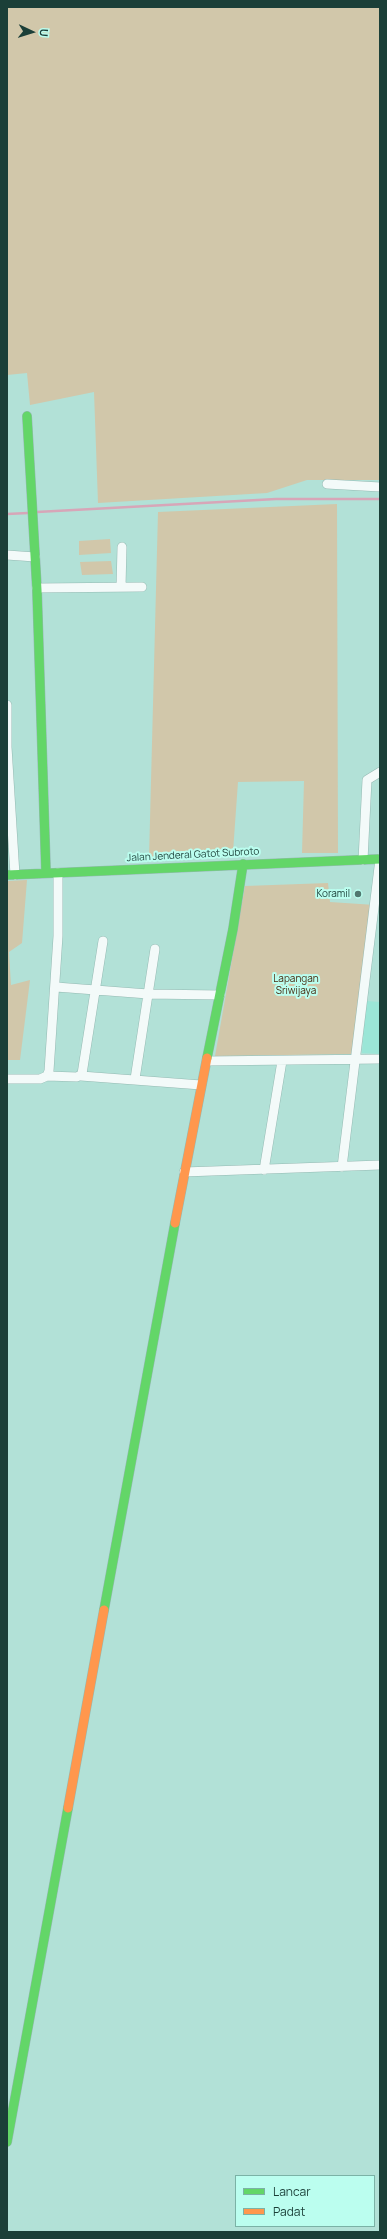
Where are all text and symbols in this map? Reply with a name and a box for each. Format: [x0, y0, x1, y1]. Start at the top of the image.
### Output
north arrow [12, 12, 52, 52]
text: U [37, 28, 52, 37]
street label: Jalan Jenderal Gatot Subroto [126, 846, 260, 864]
place label: Koramil [316, 888, 350, 900]
marker: Koramil [353, 889, 363, 899]
park label: Lapangan Sriwijaya [273, 973, 319, 996]
legend [235, 2175, 375, 2227]
text: Lancar [273, 2183, 310, 2200]
text: Padat [273, 2203, 305, 2220]

